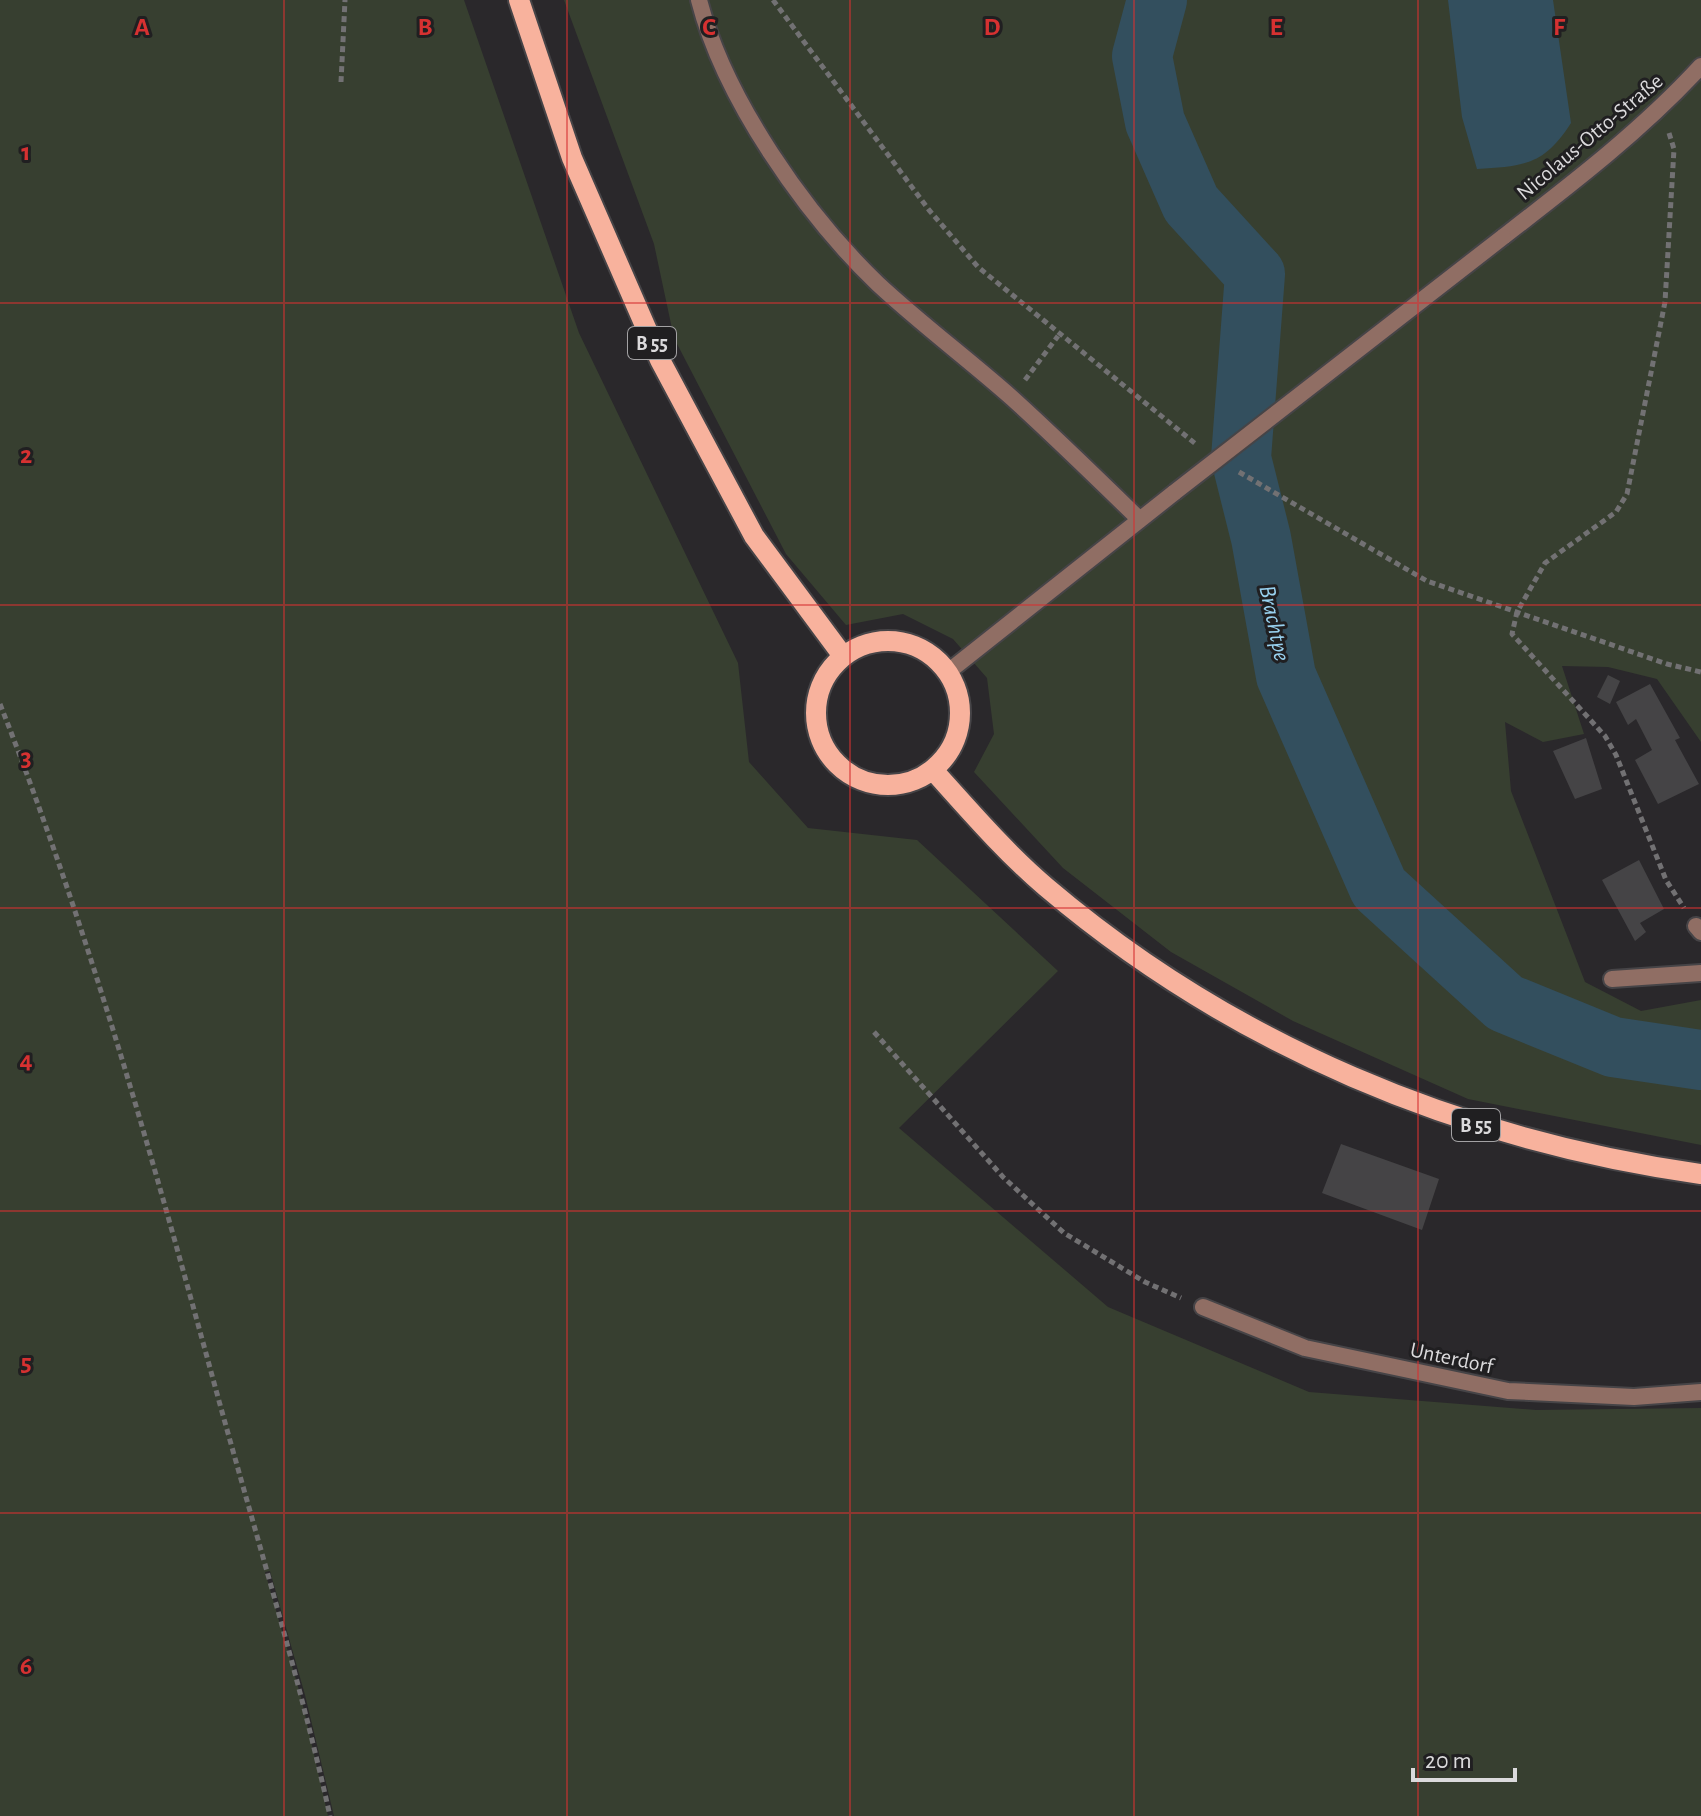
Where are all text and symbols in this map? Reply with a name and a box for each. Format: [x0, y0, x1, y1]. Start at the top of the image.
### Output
text: A [134, 14, 150, 40]
text: B [417, 14, 433, 40]
text: C [702, 14, 716, 40]
text: D [983, 14, 1001, 40]
text: E [1269, 14, 1283, 40]
text: F [1553, 14, 1566, 40]
street label: Nicolaus-Otto-Straße [1512, 69, 1667, 204]
text: 1 [21, 139, 31, 165]
road number: B 55 [628, 327, 676, 359]
text: 2 [20, 442, 32, 468]
water label: Brachtpe [1254, 583, 1294, 663]
text: 3 [20, 745, 32, 771]
text: 4 [19, 1047, 33, 1073]
road number: B 55 [1452, 1109, 1500, 1141]
street label: Unterdorf [1408, 1338, 1497, 1378]
text: 5 [20, 1350, 32, 1376]
text: 6 [20, 1653, 32, 1679]
scale bar [1413, 1732, 1515, 1782]
text: 20 m [1425, 1749, 1472, 1773]

